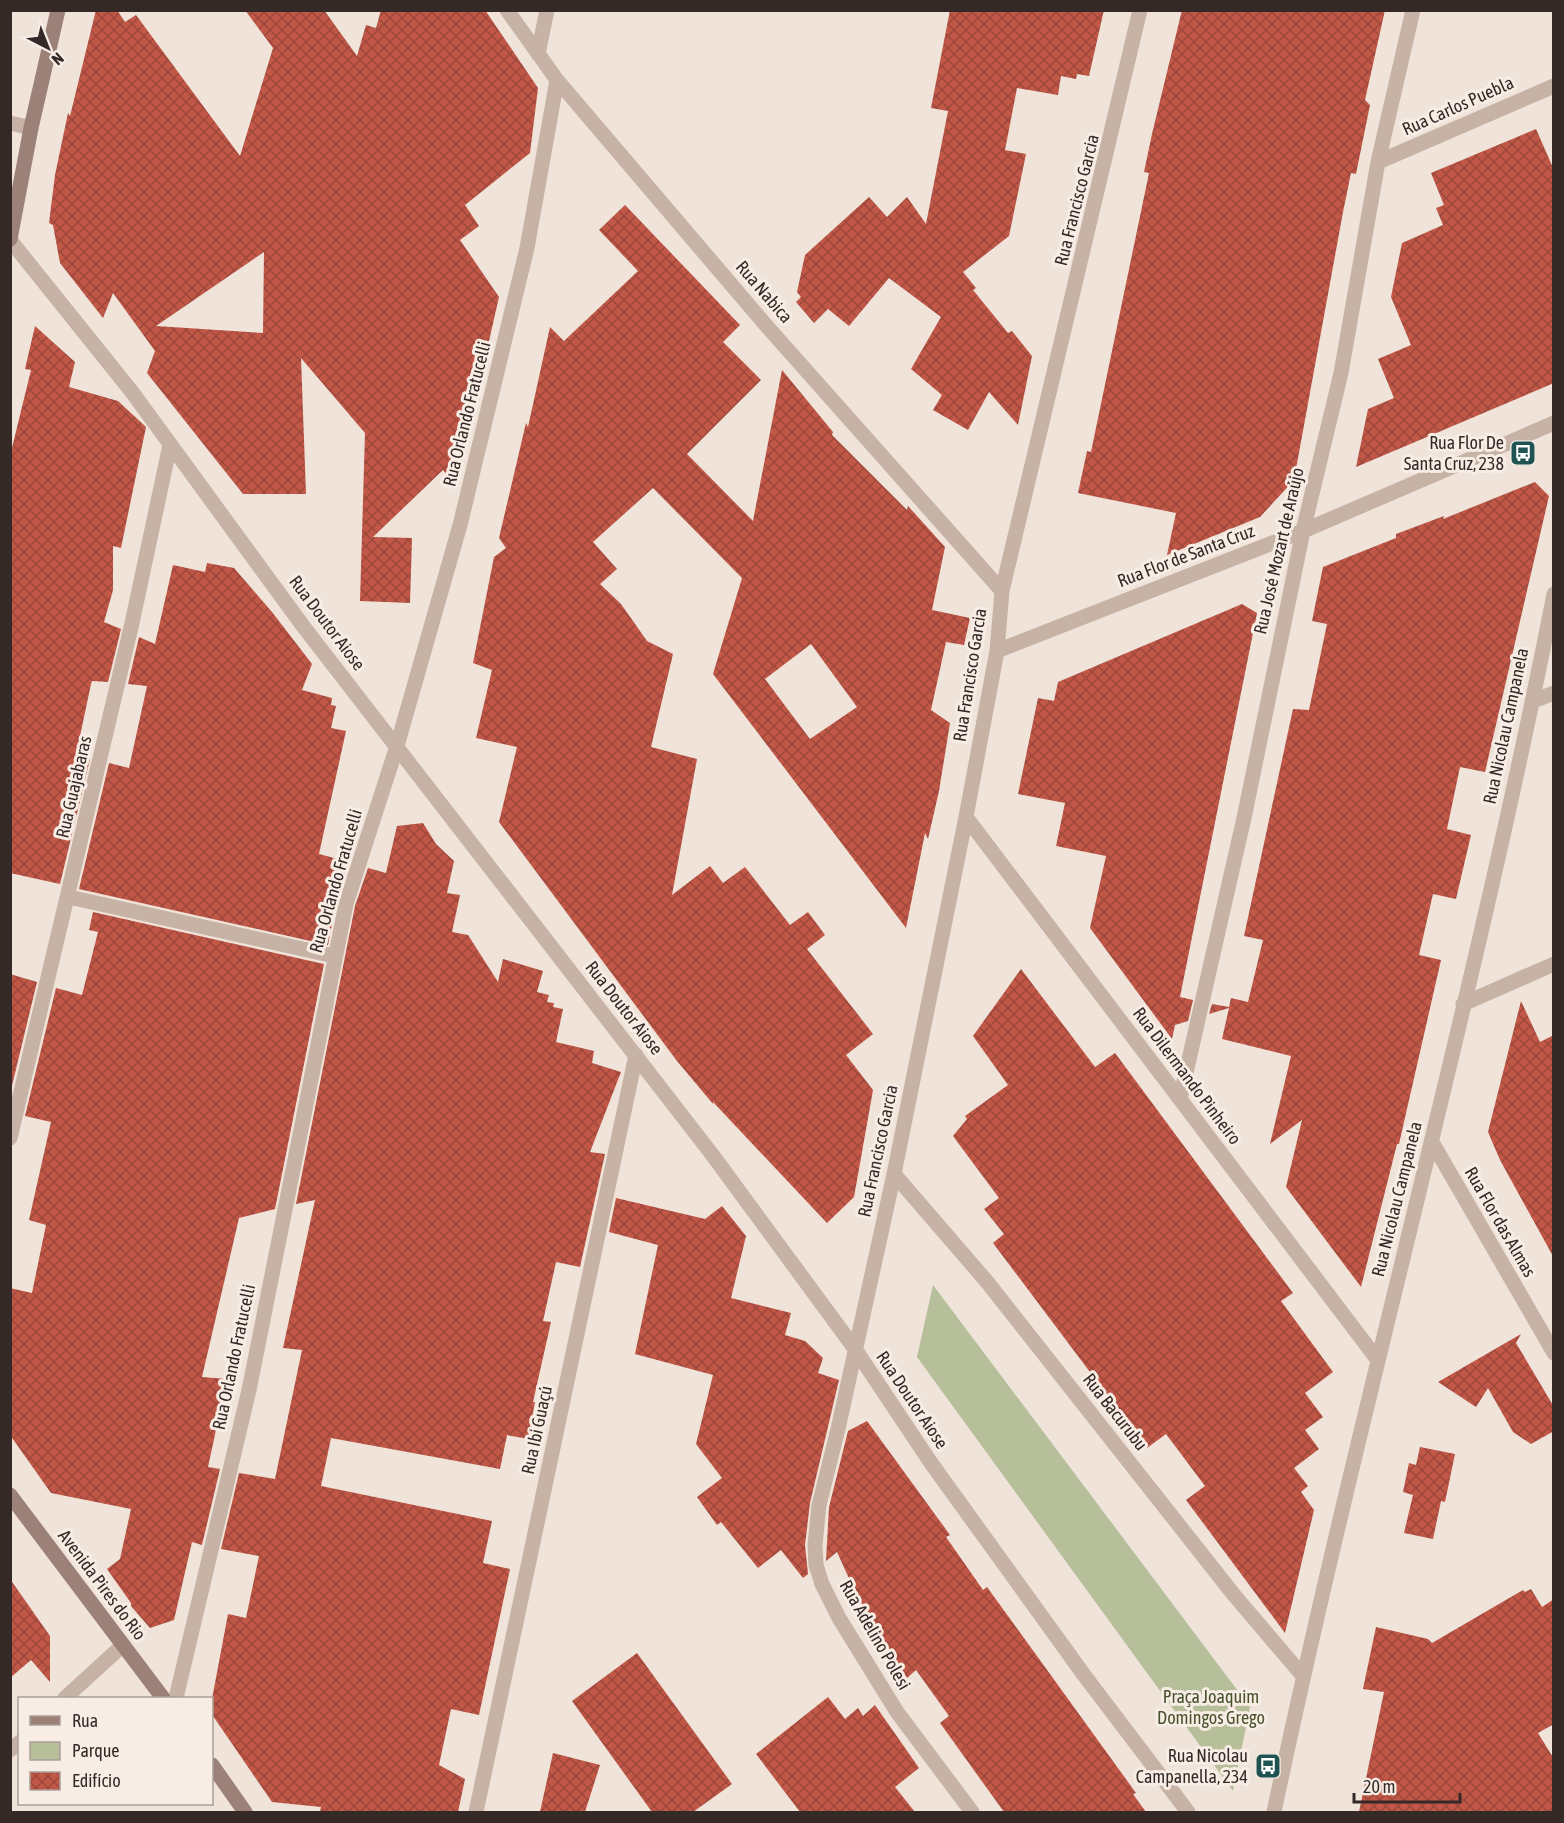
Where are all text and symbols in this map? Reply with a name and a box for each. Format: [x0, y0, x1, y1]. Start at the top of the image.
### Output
north arrow [18, 18, 78, 78]
text: N [49, 49, 68, 69]
street label: Rua Carlos Puebla [1399, 72, 1517, 139]
street label: Rua Francisco Garcia [1050, 132, 1103, 268]
street label: Rua Nabica [732, 256, 797, 327]
street label: Rua Orlando Fratucelli [438, 339, 495, 488]
place label: Rua Flor De Santa Cruz, 238 [1404, 432, 1504, 474]
bus stop icon: Rua Flor De Santa Cruz, 238 [1508, 438, 1538, 468]
street label: Rua José Mozart de Araújo [1249, 466, 1308, 636]
street label: Rua Flor de Santa Cruz [1114, 520, 1258, 591]
street label: Rua Doutor Aiose [285, 571, 370, 674]
street label: Rua Francisco Garcia [949, 607, 990, 743]
street label: Rua Nicolau Campanela [1479, 646, 1532, 806]
street label: Rua Guajabaras [52, 734, 95, 840]
street label: Rua Orlando Fratucelli [305, 807, 366, 955]
street label: Rua Doutor Aiose [581, 957, 667, 1059]
street label: Rua Dilermando Pinheiro [1129, 1003, 1246, 1148]
street label: Rua Francisco Garcia [853, 1083, 902, 1219]
street label: Rua Nicolau Campanela [1367, 1119, 1426, 1279]
street label: Rua Flor das Almas [1460, 1163, 1540, 1281]
street label: Rua Orlando Fratucelli [208, 1282, 259, 1432]
street label: Rua Doutor Aiose [872, 1347, 953, 1452]
street label: Rua Bacurubu [1079, 1369, 1152, 1454]
street label: Rua Ibi Guaçú [517, 1384, 556, 1476]
street label: Avenida Pires do Rio [54, 1525, 151, 1644]
street label: Rua Adelino Polesi [836, 1576, 915, 1693]
park label: Praça Joaquim Domingos Grego [1157, 1686, 1265, 1728]
legend [18, 1697, 213, 1805]
text: Rua [72, 1710, 98, 1731]
text: Parque [72, 1740, 120, 1761]
place label: Rua Nicolau Campanella, 234 [1136, 1745, 1248, 1787]
bus stop icon: Rua Nicolau Campanella, 234 [1253, 1751, 1283, 1781]
scale bar [1354, 1766, 1460, 1804]
text: Edifício [72, 1770, 121, 1791]
text: 20 m [1363, 1776, 1395, 1797]

